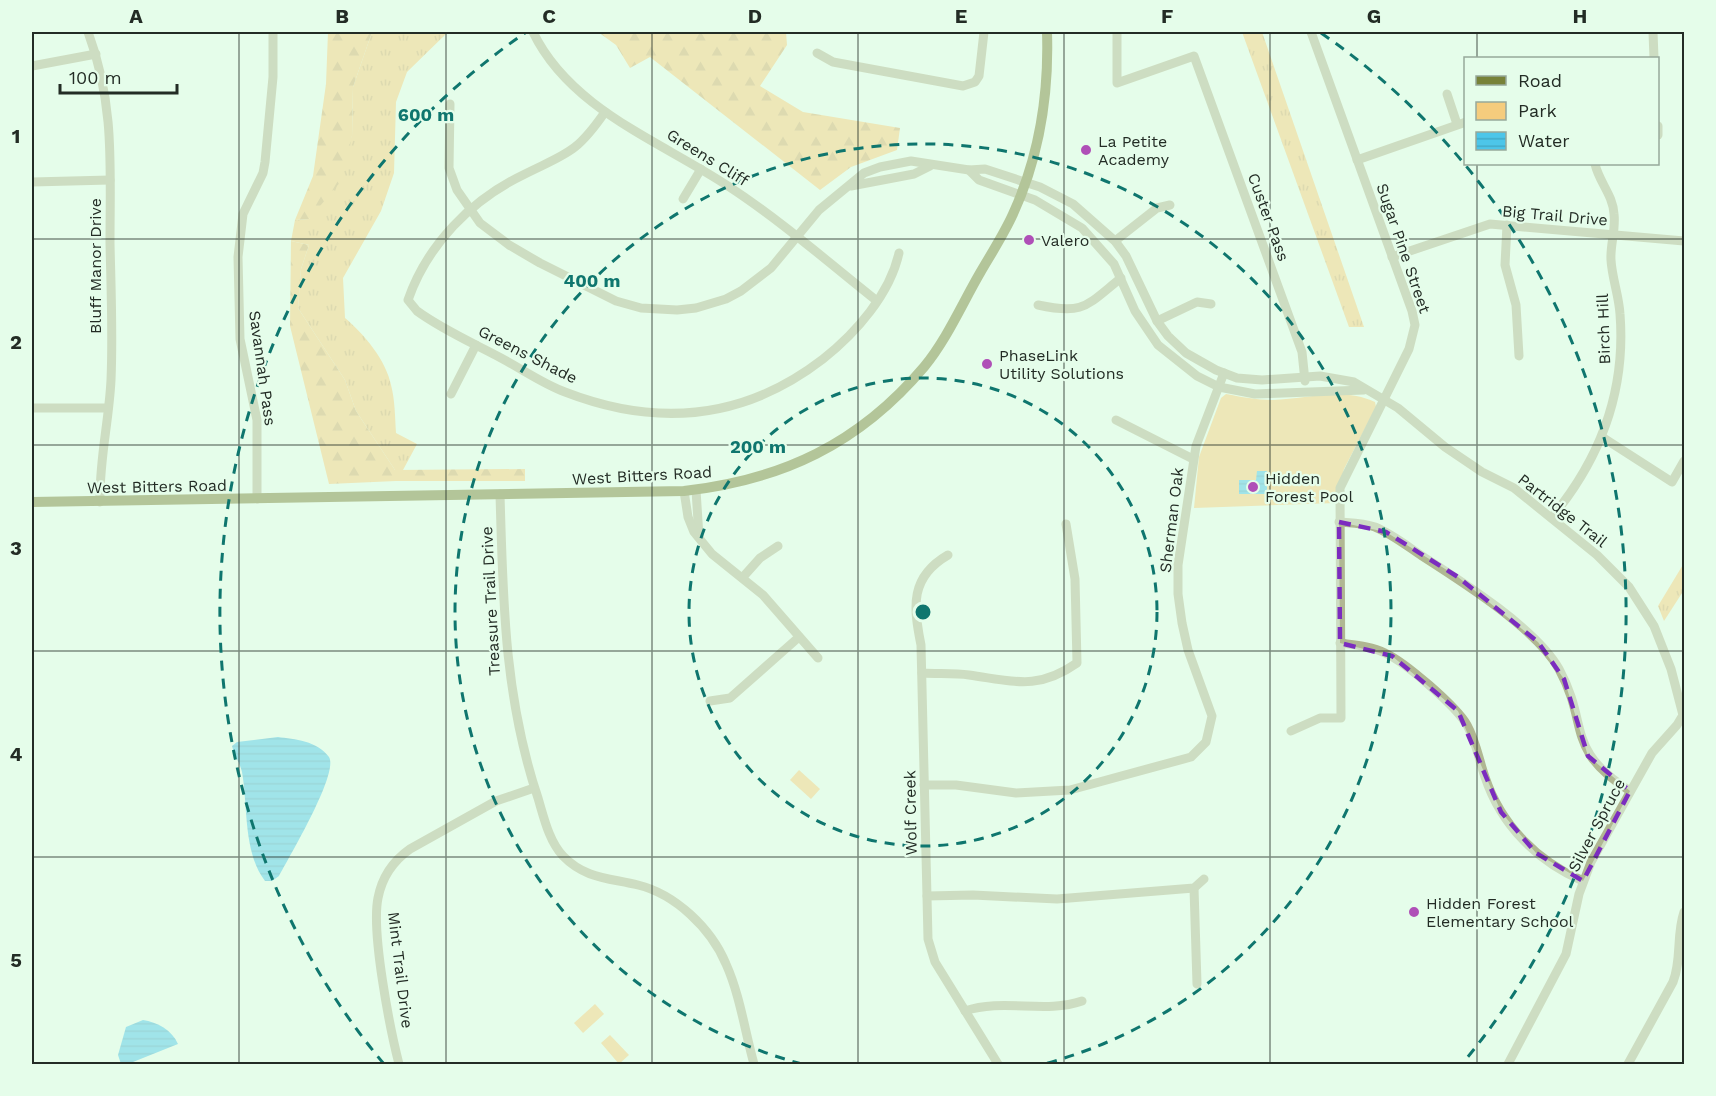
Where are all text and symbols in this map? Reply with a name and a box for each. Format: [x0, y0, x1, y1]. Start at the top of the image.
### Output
text: A [129, 4, 143, 28]
text: B [335, 4, 349, 28]
text: C [542, 4, 556, 28]
text: D [748, 4, 762, 28]
text: E [955, 4, 967, 28]
text: F [1161, 4, 1173, 28]
text: G [1367, 4, 1381, 28]
text: H [1573, 4, 1587, 28]
scale bar [60, 57, 177, 95]
legend [1464, 57, 1659, 165]
text: 100 m [69, 67, 122, 88]
text: Road [1518, 70, 1562, 91]
text: Park [1518, 100, 1557, 121]
text: 600 m [398, 104, 454, 125]
text: 1 [12, 124, 20, 148]
street label: Greens Cliff [663, 125, 752, 190]
text: Water [1518, 130, 1570, 151]
place label: La Petite Academy [1098, 132, 1170, 169]
marker: La Petite Academy [1079, 143, 1093, 157]
street label: Custer Pass [1244, 170, 1293, 264]
street label: Sugar Pine Street [1372, 181, 1435, 316]
street label: Bluff Manor Drive [86, 198, 105, 334]
street label: Big Trail Drive [1501, 201, 1609, 230]
place label: Valero [1041, 231, 1089, 250]
marker: Valero [1022, 233, 1036, 247]
text: 400 m [564, 270, 620, 291]
street label: Birch Hill [1593, 293, 1614, 365]
street label: Savannah Pass [245, 309, 280, 427]
street label: Greens Shade [475, 321, 580, 388]
text: 2 [10, 330, 22, 354]
place label: PhaseLink Utility Solutions [999, 346, 1124, 383]
marker: PhaseLink Utility Solutions [980, 357, 994, 371]
text: 200 m [730, 436, 786, 457]
street label: West Bitters Road [572, 462, 712, 489]
street label: Sherman Oak [1156, 466, 1187, 574]
place label: Hidden Forest Pool [1265, 469, 1353, 506]
street label: Partridge Trail [1514, 470, 1611, 551]
street label: West Bitters Road [87, 476, 227, 497]
marker: Hidden Forest Pool [1246, 480, 1260, 494]
street label: Treasure Trail Drive [477, 526, 504, 676]
text: 3 [10, 536, 22, 560]
centre of rings [913, 602, 933, 622]
text: 4 [10, 742, 23, 766]
street label: Wolf Creek [900, 770, 921, 856]
street label: Silver Spruce [1564, 775, 1629, 875]
place label: Hidden Forest Elementary School [1426, 894, 1574, 931]
marker: Hidden Forest Elementary School [1407, 905, 1421, 919]
street label: Mint Trail Drive [384, 911, 417, 1029]
text: 5 [10, 948, 22, 972]

